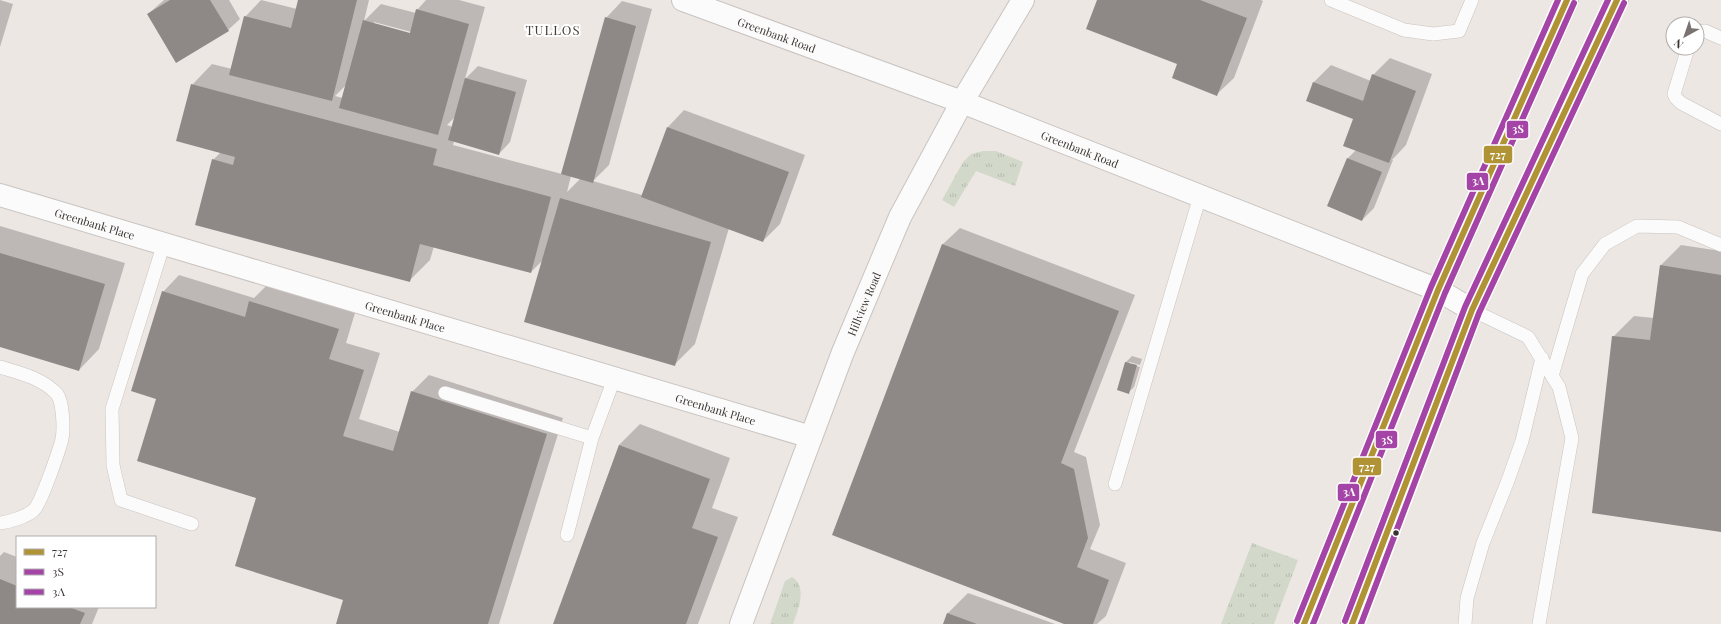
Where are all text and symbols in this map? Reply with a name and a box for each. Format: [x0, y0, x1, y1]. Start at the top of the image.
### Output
street label: Greenbank Road [736, 13, 819, 56]
north arrow [1665, 16, 1705, 56]
district label: TULLOS [526, 21, 580, 38]
text: N [1670, 36, 1686, 52]
line badge: 3S [1506, 120, 1529, 139]
text: 3S [1512, 121, 1524, 136]
street label: Greenbank Road [1039, 127, 1122, 171]
line badge: 727 [1483, 145, 1513, 164]
text: 727 [1490, 147, 1506, 162]
line badge: 3A [1466, 172, 1489, 191]
text: 3A [1472, 173, 1485, 188]
street label: Greenbank Place [53, 204, 137, 242]
street label: Hillview Road [843, 269, 884, 338]
street label: Greenbank Place [363, 297, 448, 335]
street label: Greenbank Place [674, 390, 758, 428]
line badge: 3S [1375, 430, 1398, 449]
text: 3S [1381, 432, 1393, 447]
line badge: 727 [1352, 457, 1382, 476]
text: 727 [1359, 459, 1375, 474]
line badge: 3A [1337, 483, 1360, 502]
text: 3A [1343, 484, 1356, 499]
unlabelled marker [1391, 528, 1401, 538]
legend [16, 536, 156, 608]
text: 727 [52, 543, 68, 559]
text: 3S [52, 563, 64, 579]
text: 3A [52, 583, 65, 599]

